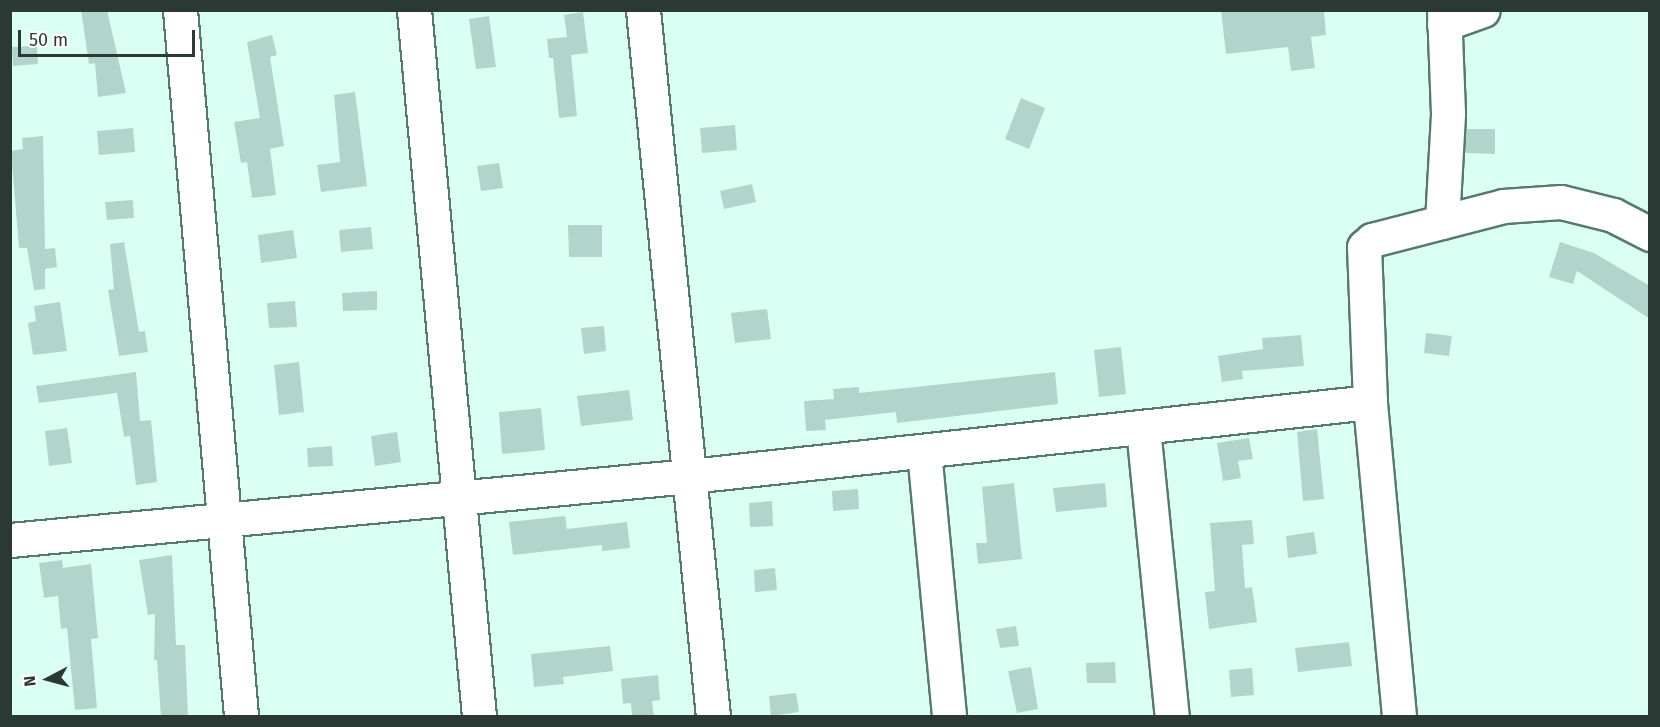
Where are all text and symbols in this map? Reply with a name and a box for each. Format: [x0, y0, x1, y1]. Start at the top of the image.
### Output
scale bar [21, 18, 198, 56]
text: 50 m [29, 29, 68, 51]
north arrow [18, 649, 78, 709]
text: N [20, 675, 40, 687]

